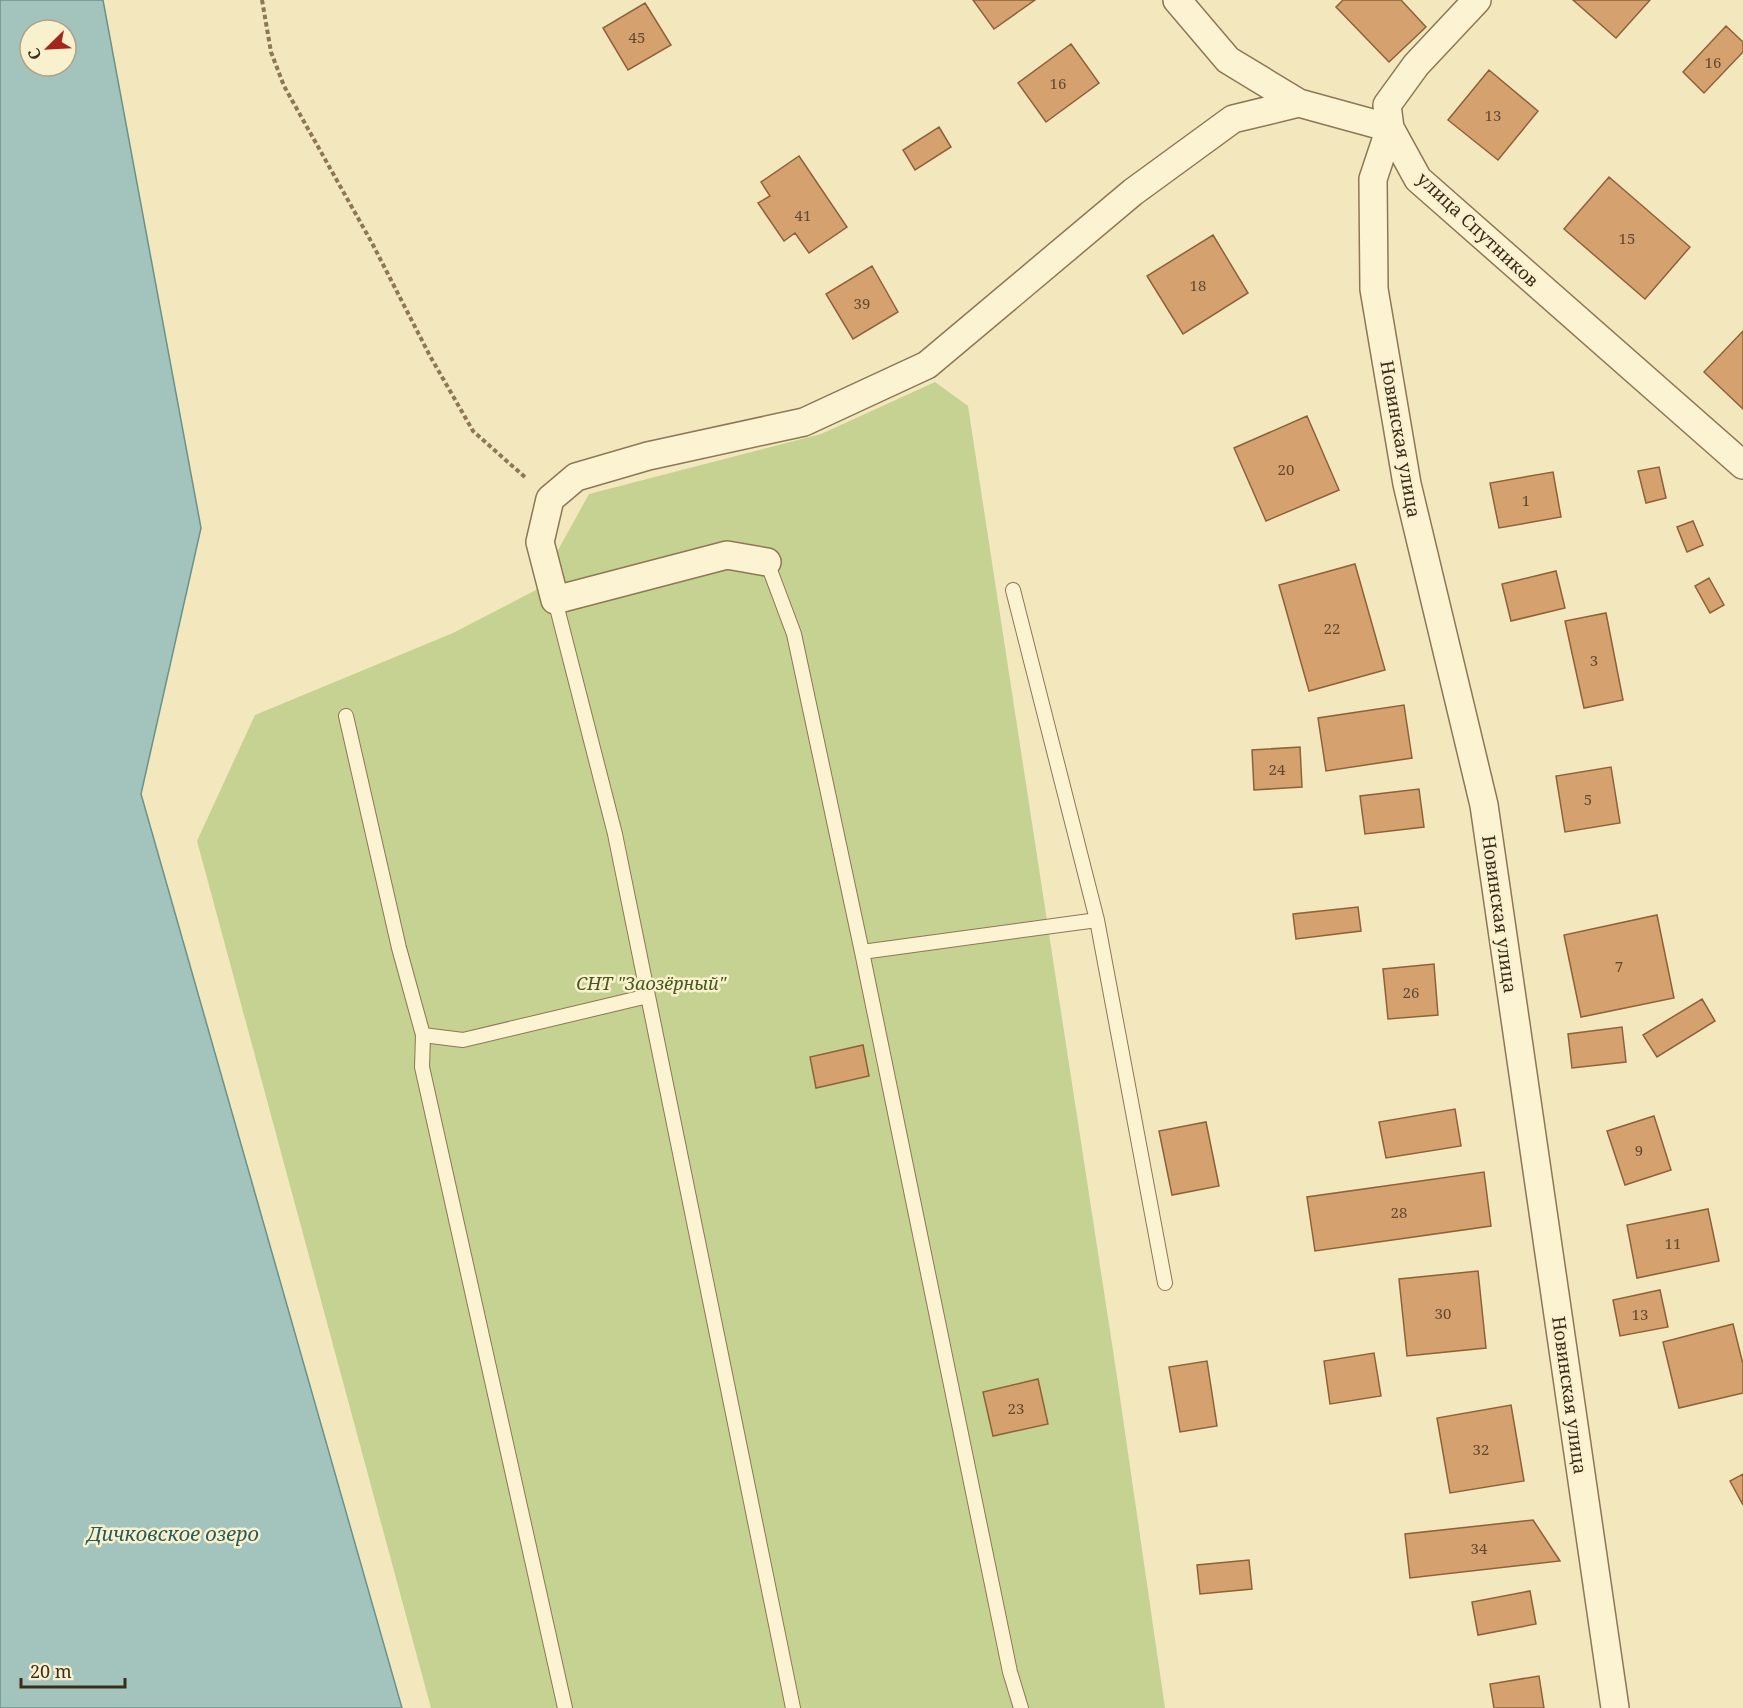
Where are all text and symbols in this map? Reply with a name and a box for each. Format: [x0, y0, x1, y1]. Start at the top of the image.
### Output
north arrow [18, 18, 78, 78]
house number: 45 [629, 27, 645, 47]
text: С [22, 45, 46, 63]
house number: 16 [1705, 52, 1721, 72]
house number: 16 [1050, 73, 1066, 93]
house number: 13 [1485, 105, 1501, 125]
street label: улица Спутников [1412, 166, 1544, 292]
house number: 41 [795, 205, 811, 225]
house number: 15 [1619, 228, 1635, 248]
house number: 18 [1190, 275, 1206, 295]
house number: 39 [854, 293, 870, 313]
street label: Новинская улица [1375, 359, 1427, 519]
house number: 20 [1278, 459, 1294, 479]
house number: 1 [1522, 490, 1530, 510]
house number: 22 [1324, 618, 1340, 638]
house number: 3 [1590, 650, 1598, 670]
house number: 24 [1269, 759, 1286, 779]
house number: 5 [1584, 789, 1592, 809]
street label: Новинская улица [1477, 833, 1523, 995]
house number: 7 [1615, 956, 1623, 976]
park label: СНТ "Заозёрный" [576, 971, 728, 995]
house number: 26 [1403, 982, 1419, 1002]
house number: 9 [1635, 1140, 1643, 1160]
house number: 28 [1391, 1202, 1407, 1222]
house number: 11 [1665, 1233, 1681, 1253]
house number: 30 [1435, 1303, 1451, 1323]
house number: 13 [1632, 1304, 1648, 1324]
street label: Новинская улица [1547, 1314, 1593, 1476]
house number: 23 [1008, 1398, 1024, 1418]
house number: 32 [1473, 1439, 1489, 1459]
water label: Дичковское озеро [85, 1520, 259, 1547]
house number: 34 [1471, 1538, 1488, 1558]
scale bar [21, 1651, 124, 1689]
text: 20 m [30, 1659, 72, 1683]

